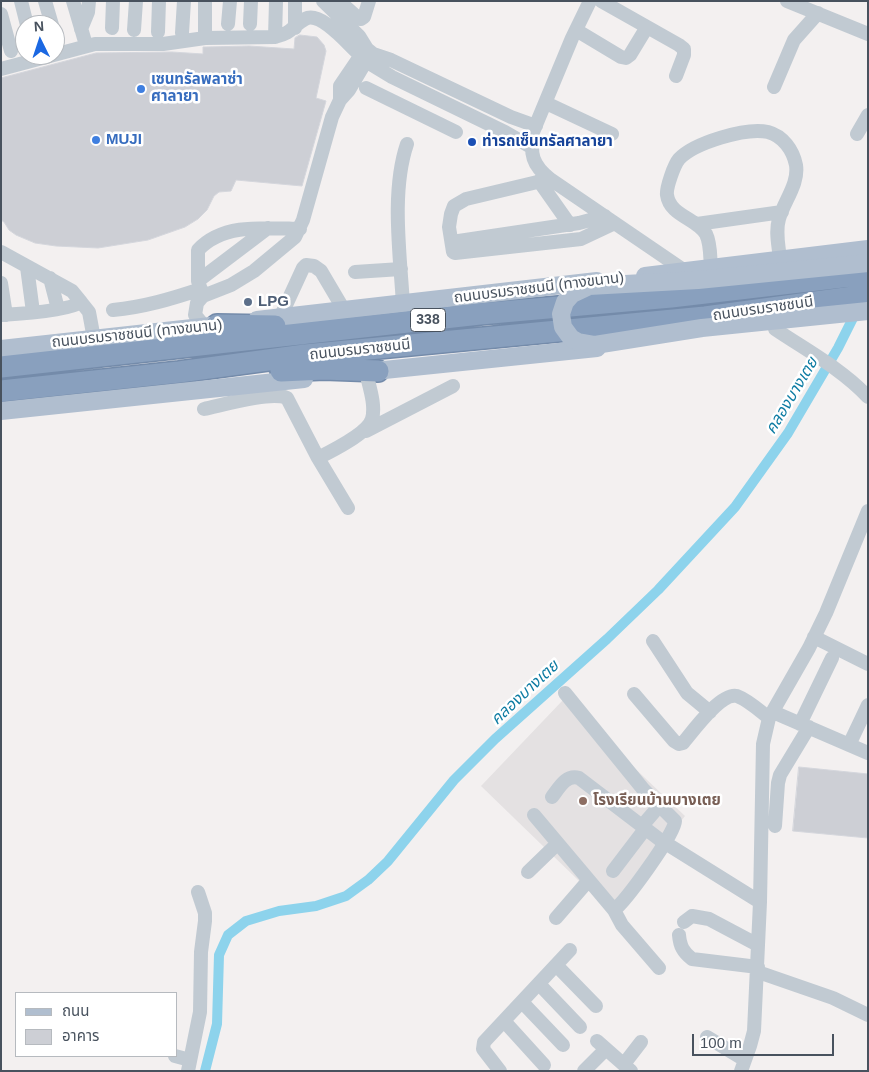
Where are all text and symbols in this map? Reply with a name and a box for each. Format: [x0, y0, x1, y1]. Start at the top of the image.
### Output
north arrow [15, 15, 65, 65]
text: N [33, 18, 45, 34]
place label: เซนทรัลพลาซ่า ศาลายา [151, 71, 243, 106]
marker: เซนทรัลพลาซ่า ศาลายา [135, 83, 147, 95]
place label: MUJI [106, 131, 142, 149]
place label: ท่ารถเซ็นทรัลศาลายา [482, 133, 613, 151]
marker: MUJI [90, 134, 102, 146]
marker: ท่ารถเซ็นทรัลศาลายา [466, 136, 478, 148]
street label: ถนนบรมราชชนนี (ทางขนาน) [453, 269, 625, 307]
place label: LPG [258, 293, 289, 311]
street label: ถนนบรมราชชนนี [712, 293, 814, 325]
marker: LPG [242, 296, 254, 308]
road number: 338 [410, 308, 446, 332]
street label: ถนนบรมราชชนนี (ทางขนาน) [51, 316, 223, 352]
street label: ถนนบรมราชชนนี [309, 336, 411, 364]
water label: คลองบางเตย [762, 354, 822, 438]
water label: คลองบางเตย [487, 657, 563, 729]
place label: โรงเรียนบ้านบางเตย [593, 792, 721, 810]
marker: โรงเรียนบ้านบางเตย [577, 795, 589, 807]
legend [15, 992, 178, 1057]
text: ถนน [62, 1002, 89, 1019]
scale bar [694, 1024, 836, 1056]
text: อาคาร [62, 1027, 99, 1044]
text: 100 m [700, 1034, 742, 1051]

